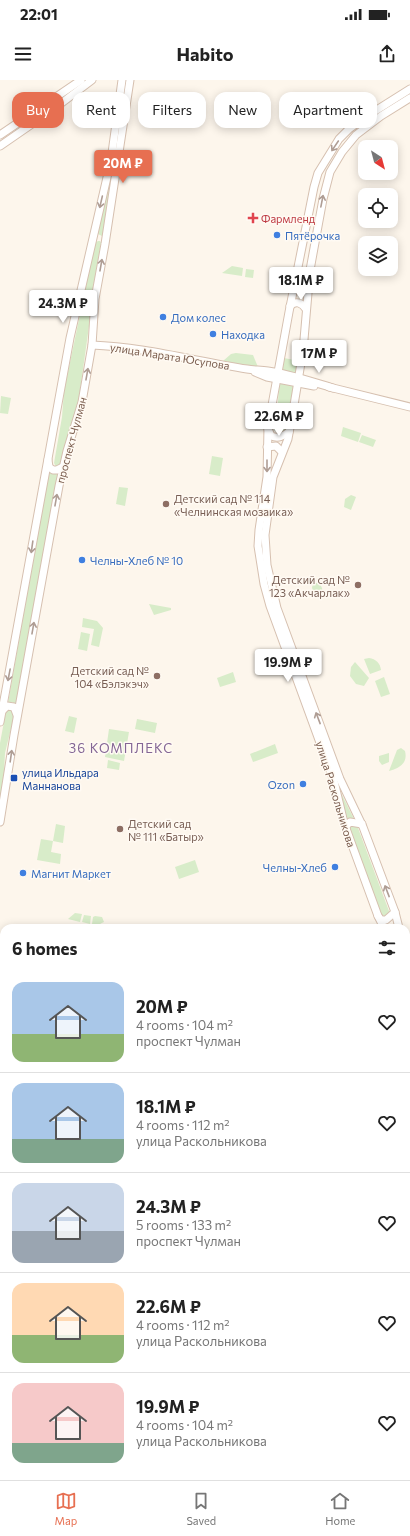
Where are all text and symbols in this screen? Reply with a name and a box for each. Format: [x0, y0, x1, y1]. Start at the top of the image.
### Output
text: 22:01 [20, 5, 58, 23]
icon: menu [12, 43, 34, 65]
text: Habito [177, 43, 233, 65]
icon: share [376, 43, 398, 65]
chip: Buy [12, 92, 64, 128]
chip: Rent [72, 92, 130, 128]
chip: Filters [138, 92, 206, 128]
chip: New [214, 92, 271, 128]
chip: Apartment [279, 92, 377, 128]
one-way arrow [331, 140, 339, 151]
north arrow [358, 140, 398, 180]
map controls [358, 140, 398, 276]
pin: 20M ₽ [95, 150, 151, 184]
text: 20M ₽ [103, 155, 143, 171]
button: locate [358, 188, 398, 228]
one-way arrow [319, 195, 327, 208]
one-way arrow [97, 196, 105, 209]
place label: Фармленд [261, 212, 316, 225]
marker: Фармленд [248, 213, 258, 223]
place label: Пятёрочка [285, 229, 340, 242]
marker: Пятёрочка [272, 230, 282, 240]
button: layers [358, 236, 398, 276]
one-way arrow [98, 259, 106, 272]
pin: 18.1M ₽ [264, 267, 338, 301]
text: 18.1M ₽ [278, 272, 324, 288]
pin: 24.3M ₽ [26, 290, 100, 324]
text: 24.3M ₽ [38, 295, 88, 311]
place label: Дом колес [171, 311, 226, 324]
marker: Дом колес [158, 312, 168, 322]
place label: Находка [221, 328, 265, 341]
marker: Находка [208, 329, 218, 339]
street label: улица Марата Юсупова [109, 340, 231, 372]
pin: 17M ₽ [291, 340, 347, 374]
text: 17M ₽ [301, 345, 337, 361]
one-way arrow [83, 368, 91, 381]
street label: проспект Чулман [53, 395, 89, 485]
pin: 22.6M ₽ [242, 403, 316, 437]
text: 22.6M ₽ [254, 408, 304, 424]
one-way arrow [263, 459, 271, 472]
place label: Детский сад № 114 «Челнинская мозаика» [174, 492, 293, 518]
one-way arrow [53, 494, 61, 507]
marker: Детский сад № 114 «Челнинская мозаика» [161, 499, 171, 509]
one-way arrow [28, 540, 36, 553]
place label: Челны-Хлеб № 10 [90, 554, 183, 567]
marker: Челны-Хлеб № 10 [77, 555, 87, 565]
place label: Детский сад № 123 «Акчарлак» [269, 573, 350, 599]
marker: Детский сад № 123 «Акчарлак» [353, 580, 363, 590]
one-way arrow [30, 622, 38, 635]
pin: 19.9M ₽ [251, 649, 325, 683]
text: 19.9M ₽ [264, 654, 312, 670]
place label: Детский сад № 104 «Бэлэкэч» [71, 664, 149, 690]
one-way arrow [5, 668, 13, 681]
marker: Детский сад № 104 «Бэлэкэч» [152, 671, 162, 681]
one-way arrow [314, 713, 322, 725]
street label: улица Раскольникова [314, 739, 358, 849]
district label: 36 КОМПЛЕКС [69, 740, 173, 756]
one-way arrow [7, 750, 15, 763]
place label: улица Ильдара Маннанова [22, 766, 99, 792]
marker: улица Ильдара Маннанова [9, 773, 19, 783]
place label: Ozon [268, 778, 295, 791]
marker: Ozon [298, 779, 308, 789]
place label: Детский сад № 111 «Батыр» [128, 817, 204, 843]
marker: Детский сад № 111 «Батыр» [115, 824, 125, 834]
place label: Челны-Хлеб [263, 861, 327, 874]
marker: Челны-Хлеб [330, 862, 340, 872]
place label: Магнит Маркет [31, 867, 111, 880]
marker: Магнит Маркет [18, 868, 28, 878]
one-way arrow [383, 885, 391, 897]
icon: filters [376, 937, 398, 959]
text: 6 homes [12, 938, 77, 959]
text: 20M ₽ [136, 996, 188, 1017]
icon: home [44, 998, 92, 1046]
icon: heart [376, 1011, 398, 1033]
text: 4 rooms · 104 m² [136, 1017, 233, 1033]
text: проспект Чулман [136, 1033, 241, 1049]
text: 18.1M ₽ [136, 1096, 196, 1117]
icon: home [44, 1099, 92, 1147]
icon: heart [376, 1112, 398, 1134]
text: 4 rooms · 112 m² [136, 1117, 229, 1133]
text: улица Раскольникова [136, 1133, 267, 1149]
text: 24.3M ₽ [136, 1196, 201, 1217]
icon: home [44, 1199, 92, 1247]
icon: heart [376, 1212, 398, 1234]
text: 5 rooms · 133 m² [136, 1217, 231, 1233]
text: проспект Чулман [136, 1233, 241, 1249]
text: 22.6M ₽ [136, 1296, 201, 1317]
icon: home [44, 1299, 92, 1347]
icon: heart [376, 1312, 398, 1334]
text: 4 rooms · 112 m² [136, 1317, 229, 1333]
text: улица Раскольникова [136, 1333, 267, 1349]
text: 19.9M ₽ [136, 1396, 200, 1417]
icon: home [44, 1399, 92, 1447]
icon: heart [376, 1412, 398, 1434]
text: 4 rooms · 104 m² [136, 1417, 233, 1433]
text: улица Раскольникова [136, 1433, 267, 1449]
tab: Map [55, 1490, 77, 1527]
tab: Saved [186, 1490, 216, 1527]
tab: Home [325, 1490, 355, 1527]

